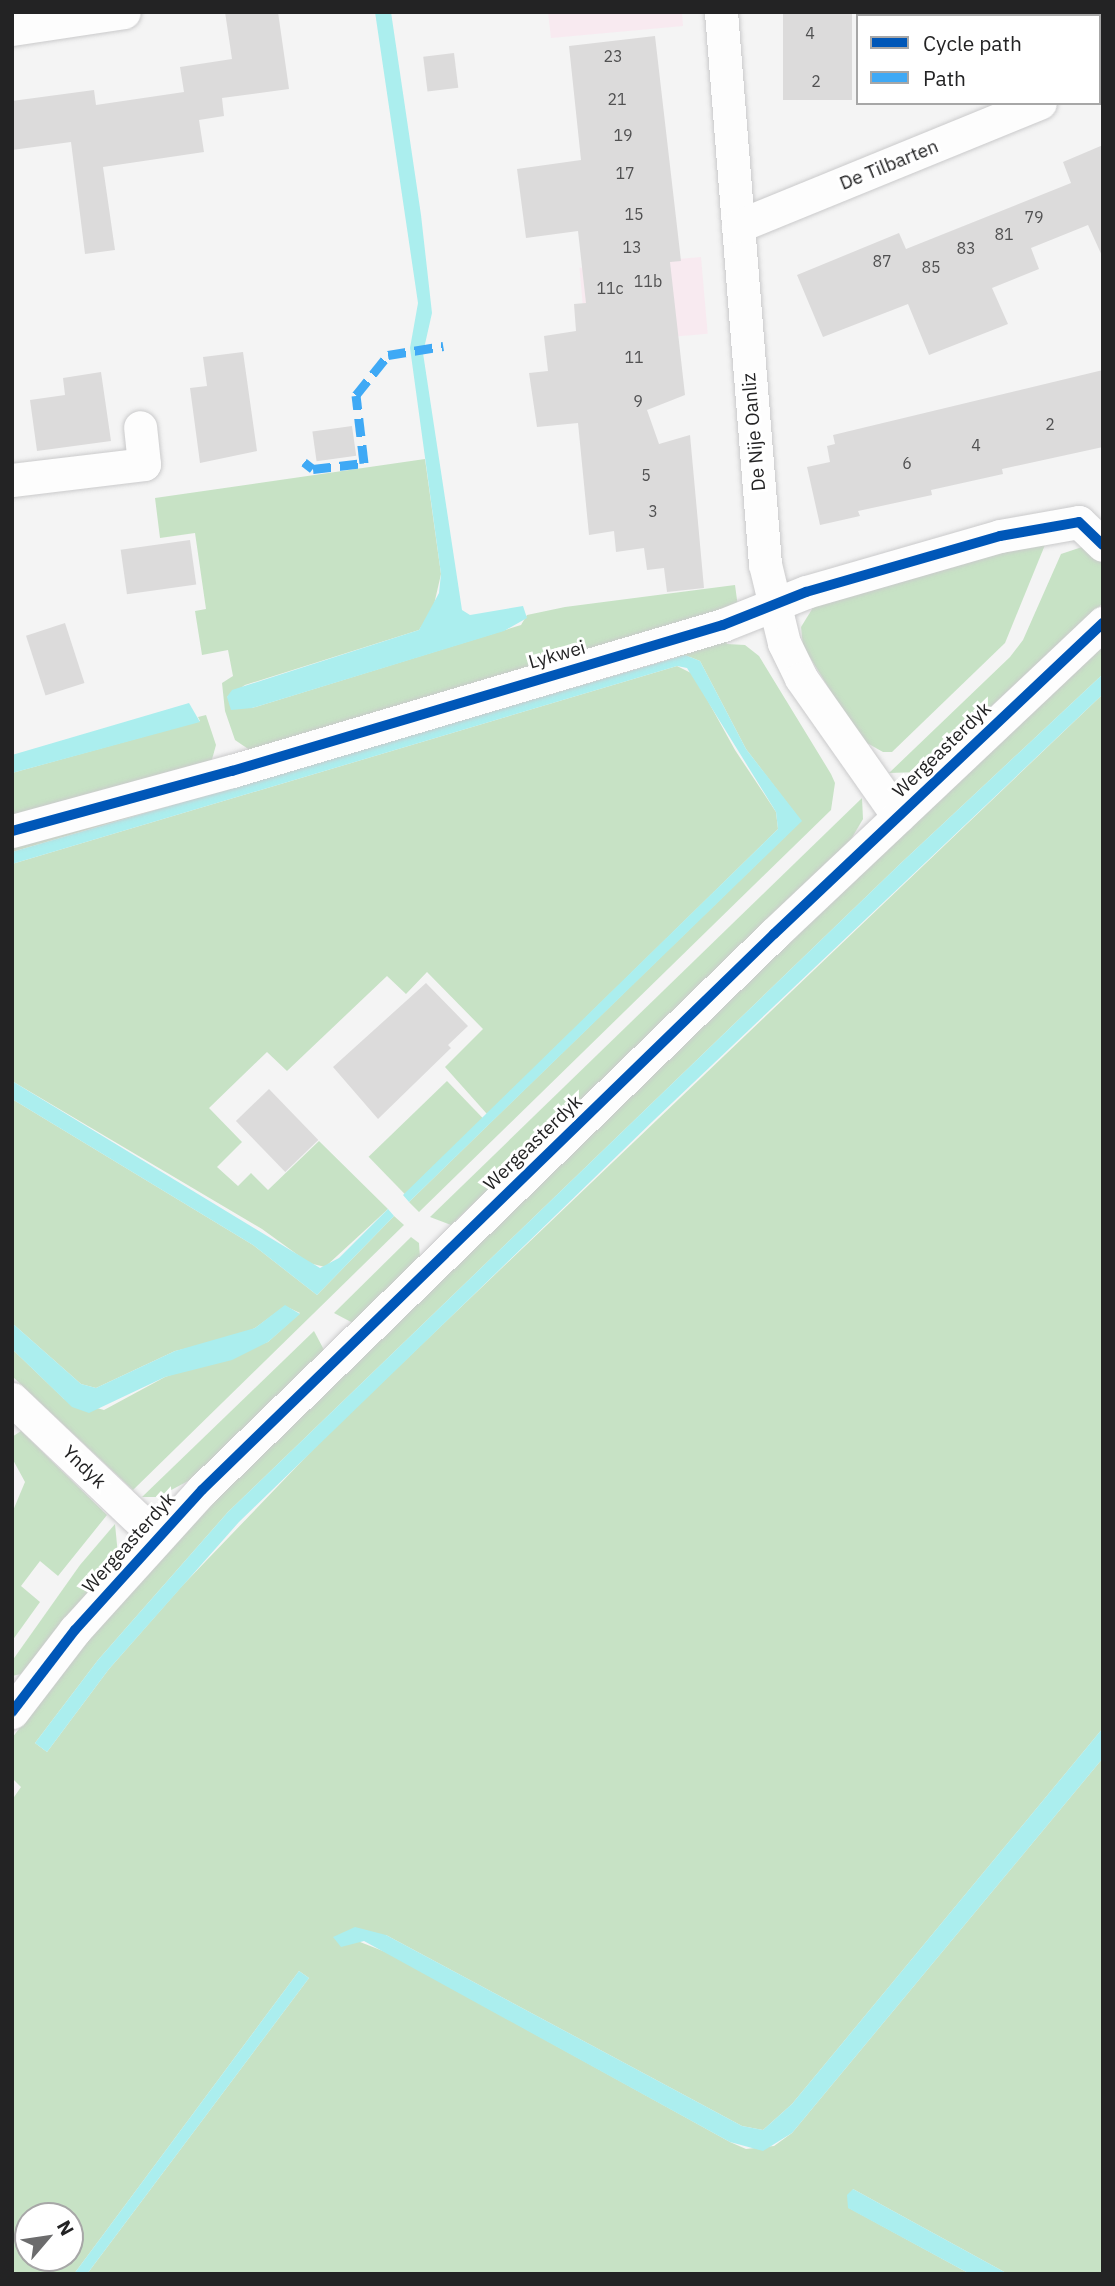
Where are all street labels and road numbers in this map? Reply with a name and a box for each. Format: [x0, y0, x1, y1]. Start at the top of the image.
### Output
street label: De Tilbarten [836, 135, 942, 195]
street label: De Nije Oanliz [737, 372, 771, 492]
street label: Lykwei [526, 636, 588, 674]
street label: Wergeasterdyk [888, 697, 996, 803]
street label: Wergeasterdyk [479, 1090, 587, 1196]
street label: Yndyk [57, 1441, 111, 1493]
street label: Wergeasterdyk [78, 1488, 180, 1598]

